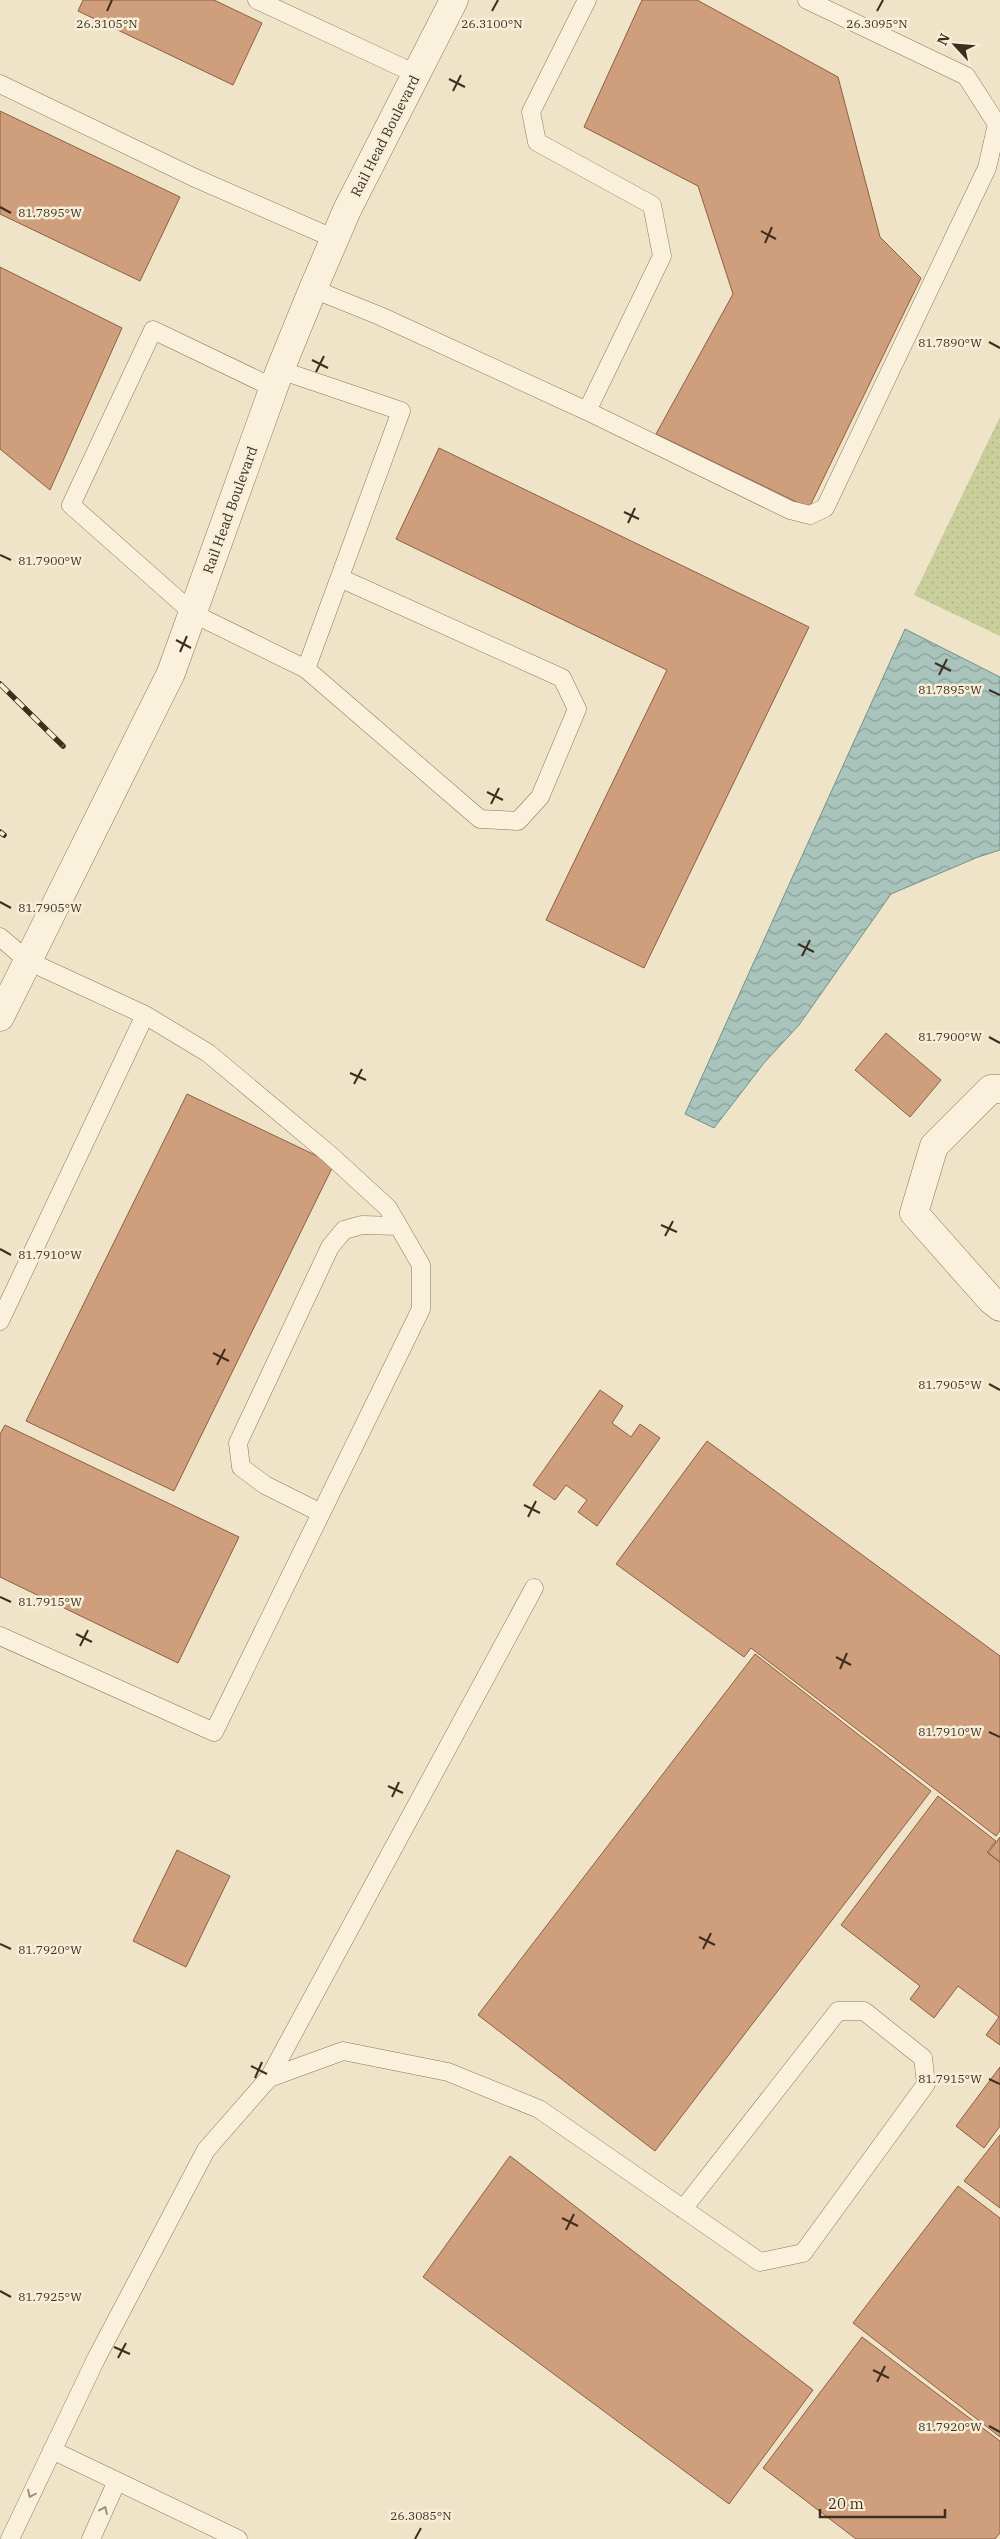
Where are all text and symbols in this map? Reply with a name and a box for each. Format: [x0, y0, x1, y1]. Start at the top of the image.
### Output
text: 26.3105°N [76, 16, 138, 31]
text: 26.3100°N [461, 16, 523, 31]
text: 26.3095°N [846, 16, 908, 31]
north arrow [930, 20, 980, 70]
text: N [933, 30, 954, 48]
street label: Rail Head Boulevard [346, 72, 424, 200]
text: 81.7895°W [18, 205, 82, 220]
text: 81.7890°W [918, 335, 982, 350]
street label: Rail Head Boulevard [199, 443, 262, 576]
text: 81.7900°W [18, 553, 82, 568]
text: 81.7895°W [918, 682, 982, 697]
text: 81.7905°W [18, 900, 82, 915]
text: 81.7900°W [918, 1029, 982, 1044]
text: 81.7910°W [18, 1247, 82, 1262]
text: 81.7905°W [918, 1377, 982, 1392]
text: 81.7915°W [18, 1594, 82, 1609]
text: 81.7910°W [918, 1724, 982, 1739]
text: 81.7920°W [18, 1942, 82, 1957]
text: 81.7915°W [918, 2071, 982, 2086]
text: 81.7925°W [18, 2289, 82, 2304]
text: 81.7920°W [918, 2419, 982, 2434]
scale bar [820, 2486, 945, 2518]
one-way arrow [27, 2489, 38, 2498]
text: 20 m [828, 2494, 864, 2513]
one-way arrow [98, 2506, 108, 2515]
text: 26.3085°N [390, 2508, 452, 2523]

